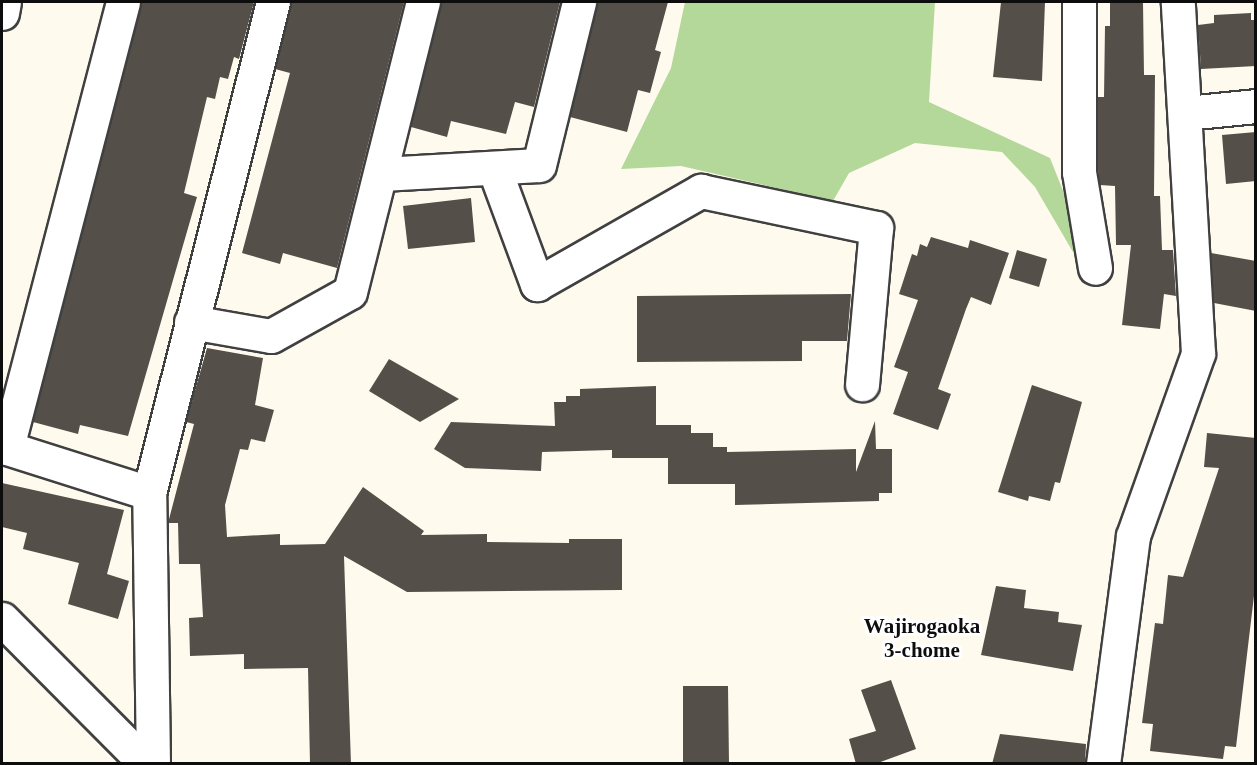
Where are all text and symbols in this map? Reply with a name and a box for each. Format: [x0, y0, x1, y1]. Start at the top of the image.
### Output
district label: Wajirogaoka 3-chome [864, 613, 980, 663]

